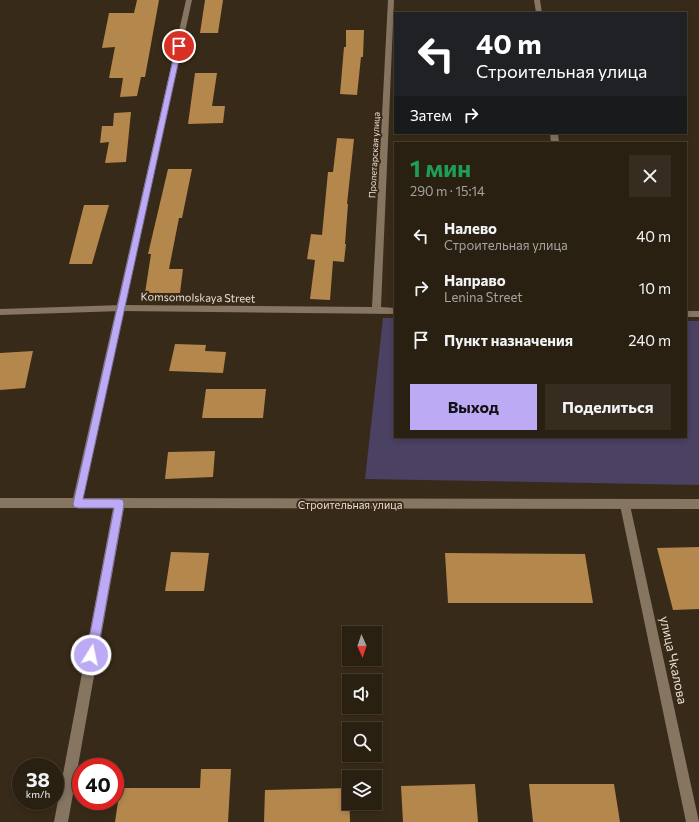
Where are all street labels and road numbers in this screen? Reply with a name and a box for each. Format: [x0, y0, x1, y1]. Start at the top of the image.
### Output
street label: Пролетарская улица [366, 111, 382, 198]
street label: Komsomolskaya Street [140, 289, 256, 305]
street label: Строительная улица [298, 498, 402, 511]
street label: улица Чкалова [657, 615, 691, 705]

